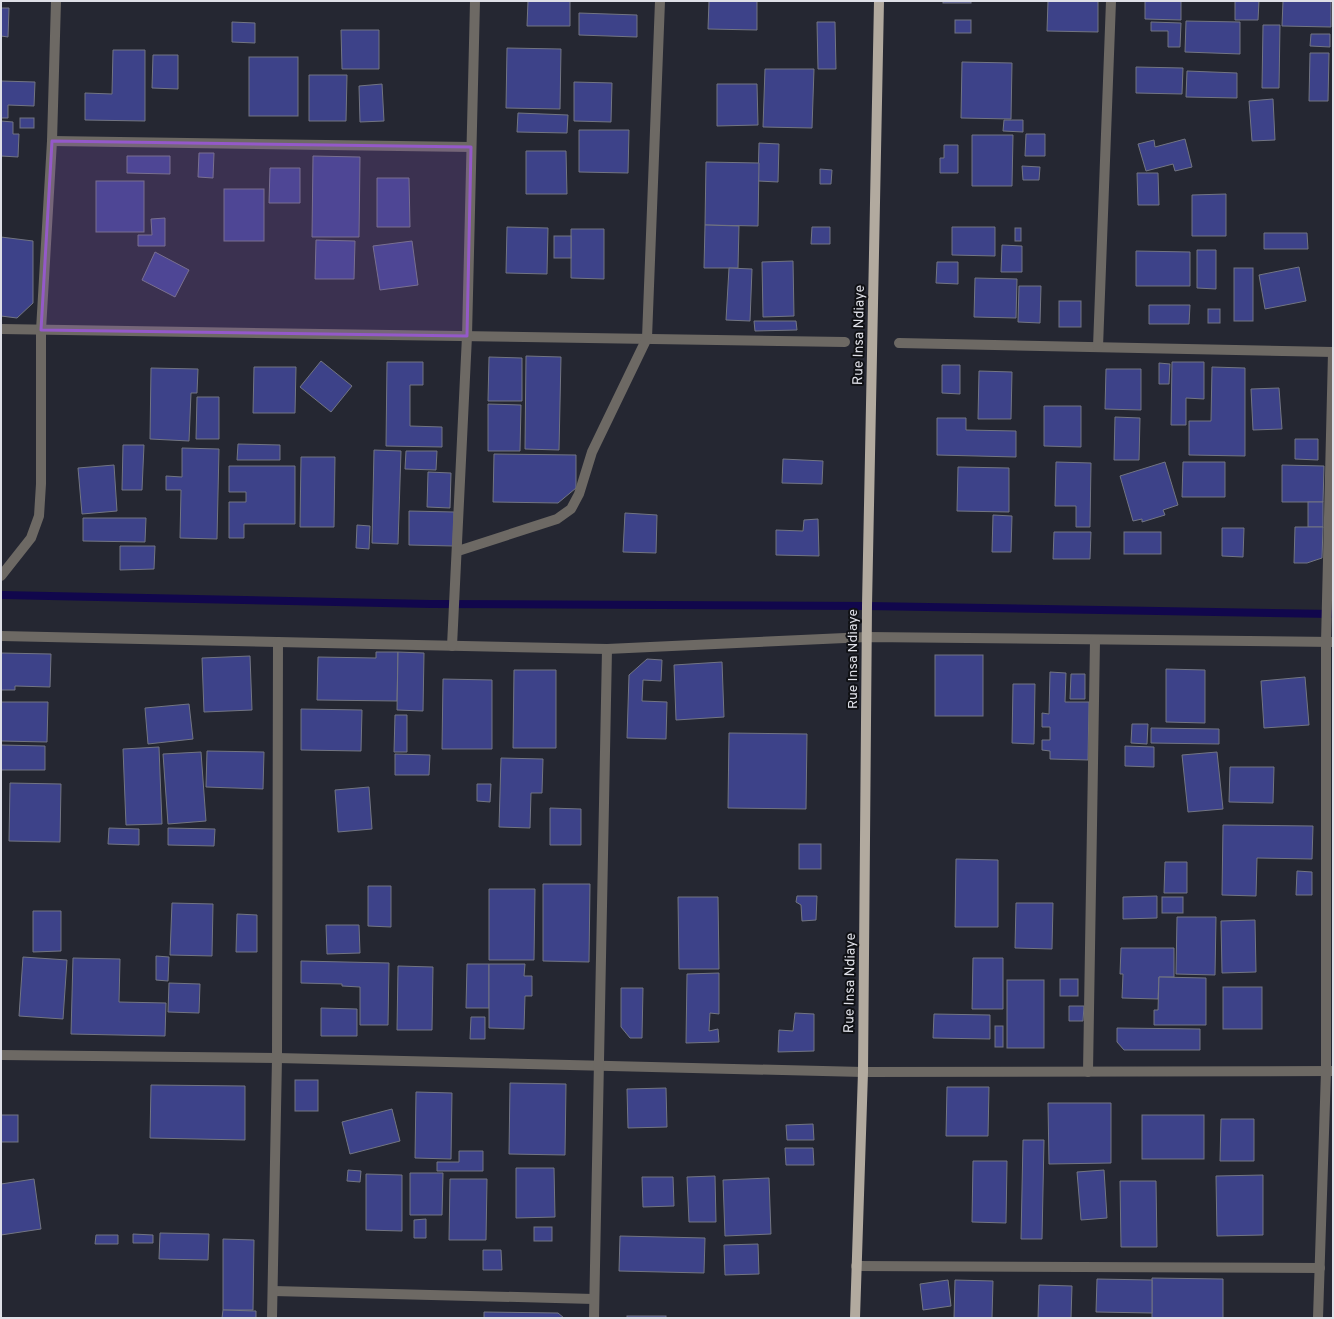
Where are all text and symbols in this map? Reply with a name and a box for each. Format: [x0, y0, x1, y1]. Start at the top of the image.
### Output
street label: Rue Insa Ndiaye [850, 285, 869, 385]
street label: Rue Insa Ndiaye [845, 609, 862, 709]
street label: Rue Insa Ndiaye [841, 933, 860, 1033]

